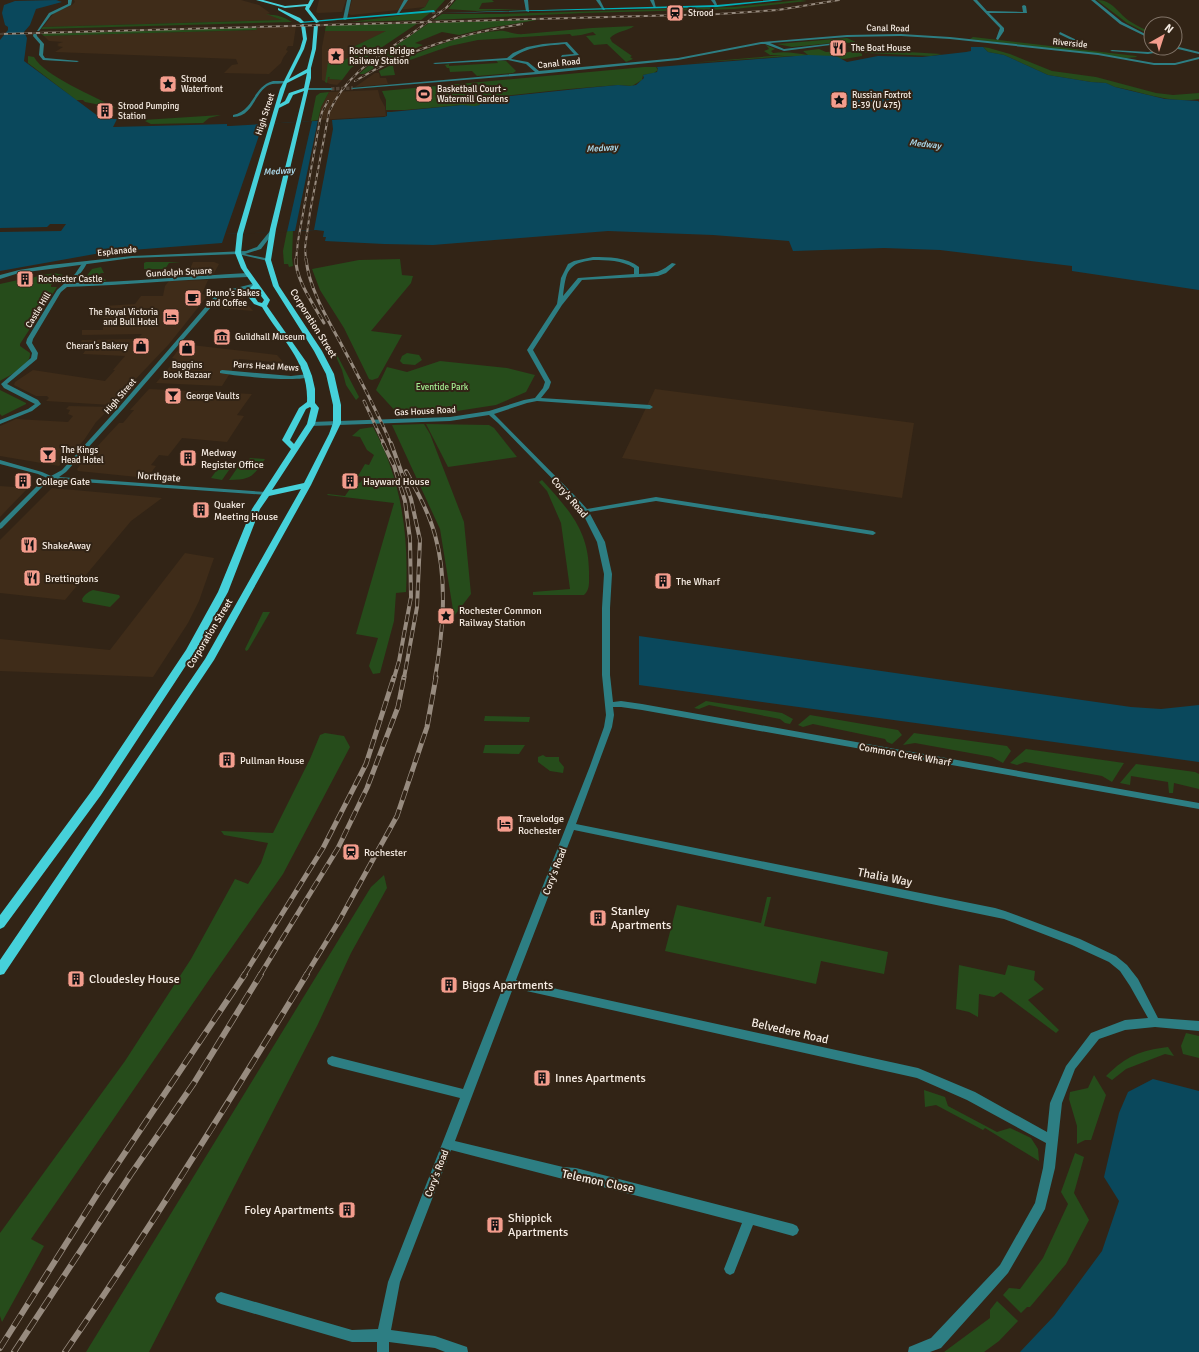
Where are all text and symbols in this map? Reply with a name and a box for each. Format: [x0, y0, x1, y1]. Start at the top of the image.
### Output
station icon: Strood [665, 3, 685, 23]
place label: Strood [688, 8, 714, 19]
north arrow [1143, 16, 1183, 56]
text: N [1162, 21, 1176, 36]
street label: Canal Road [866, 23, 910, 34]
street label: Riverside [1052, 36, 1089, 51]
restaurant icon: The Boat House [828, 38, 848, 58]
place label: The Boat House [851, 43, 911, 54]
place icon: Rochester Bridge Railway Station [326, 46, 346, 66]
place label: Rochester Bridge Railway Station [349, 46, 415, 67]
street label: Canal Road [537, 56, 581, 71]
place icon: Strood Waterfront [158, 74, 178, 94]
place label: Strood Waterfront [181, 74, 223, 95]
sports icon: Basketball Court - Watermill Gardens [414, 84, 434, 104]
place label: Basketball Court - Watermill Gardens [437, 84, 508, 105]
place icon: Russian Foxtrot B-39 (U 475) [829, 90, 849, 110]
place label: Russian Foxtrot B-39 (U 475) [852, 90, 911, 111]
street label: High Street [254, 92, 277, 137]
building icon: Strood Pumping Station [95, 101, 115, 121]
place label: Strood Pumping Station [118, 101, 180, 122]
water label: Medway [909, 137, 943, 152]
water label: Medway [586, 142, 620, 155]
water label: Medway [263, 165, 297, 178]
street label: Esplanade [97, 244, 138, 259]
street label: Gundolph Square [146, 265, 213, 280]
building icon: Rochester Castle [15, 269, 35, 289]
place label: Rochester Castle [38, 274, 103, 285]
street label: Corporation Street [287, 287, 339, 361]
cafe icon: Bruno's Bakes and Coffee [183, 288, 203, 308]
place label: Bruno's Bakes and Coffee [206, 288, 260, 309]
street label: Castle Hill [23, 290, 54, 330]
place label: The Royal Victoria and Bull Hotel [89, 307, 158, 328]
hotel icon: The Royal Victoria and Bull Hotel [161, 307, 181, 327]
museum icon: Guildhall Museum [212, 327, 232, 347]
place label: Guildhall Museum [235, 332, 305, 343]
shop icon: Cheran's Bakery [131, 336, 151, 356]
shop icon: Baggins Book Bazaar [177, 338, 197, 358]
place label: Cheran's Bakery [66, 341, 129, 352]
street label: Parrs Head Mews [233, 359, 299, 374]
place label: Baggins Book Bazaar [163, 360, 212, 381]
street label: High Street [102, 376, 139, 416]
park label: Eventide Park [416, 382, 469, 393]
bar icon: George Vaults [163, 386, 183, 406]
place label: George Vaults [186, 391, 239, 402]
street label: Gas House Road [394, 404, 456, 419]
bar icon: The Kings Head Hotel [38, 445, 58, 465]
place label: The Kings Head Hotel [61, 445, 104, 466]
place label: Medway Register Office [201, 447, 264, 471]
building icon: Medway Register Office [178, 448, 198, 468]
street label: Northgate [137, 469, 181, 484]
building icon: College Gate [13, 471, 33, 491]
building icon: Hayward House [340, 471, 360, 491]
street label: Cory's Road [548, 475, 590, 520]
place label: College Gate [36, 476, 90, 488]
place label: Hayward House [363, 476, 429, 488]
place label: Quaker Meeting House [214, 499, 278, 523]
building icon: Quaker Meeting House [191, 500, 211, 520]
restaurant icon: ShakeAway [19, 535, 39, 555]
place label: ShakeAway [42, 540, 91, 552]
restaurant icon: Brettingtons [22, 568, 42, 588]
building icon: The Wharf [653, 571, 673, 591]
place label: Brettingtons [45, 573, 99, 585]
place label: The Wharf [676, 576, 721, 588]
street label: Corporation Street [184, 596, 236, 671]
place label: Rochester Common Railway Station [459, 605, 542, 629]
place icon: Rochester Common Railway Station [436, 606, 456, 626]
street label: Common Creek Wharf [858, 741, 952, 769]
building icon: Pullman House [217, 750, 237, 770]
place label: Pullman House [240, 755, 304, 767]
place label: Travelodge Rochester [518, 813, 564, 837]
hotel icon: Travelodge Rochester [495, 814, 515, 834]
station icon: Rochester [341, 842, 361, 862]
street label: Cory's Road [540, 846, 569, 897]
place label: Rochester [364, 847, 407, 859]
street label: Thalia Way [856, 865, 914, 890]
place label: Stanley Apartments [611, 904, 671, 933]
building icon: Stanley Apartments [588, 908, 608, 928]
building icon: Cloudesley House [66, 969, 86, 989]
place label: Cloudesley House [89, 972, 180, 987]
building icon: Biggs Apartments [439, 975, 459, 995]
place label: Biggs Apartments [462, 978, 553, 993]
street label: Belvedere Road [750, 1015, 830, 1048]
building icon: Innes Apartments [532, 1068, 552, 1088]
place label: Innes Apartments [555, 1071, 646, 1086]
street label: Cory's Road [422, 1148, 451, 1199]
street label: Telemon Close [560, 1167, 635, 1196]
building icon: Foley Apartments [337, 1200, 357, 1220]
place label: Foley Apartments [244, 1203, 334, 1218]
place label: Shippick Apartments [508, 1211, 568, 1240]
building icon: Shippick Apartments [485, 1215, 505, 1235]

